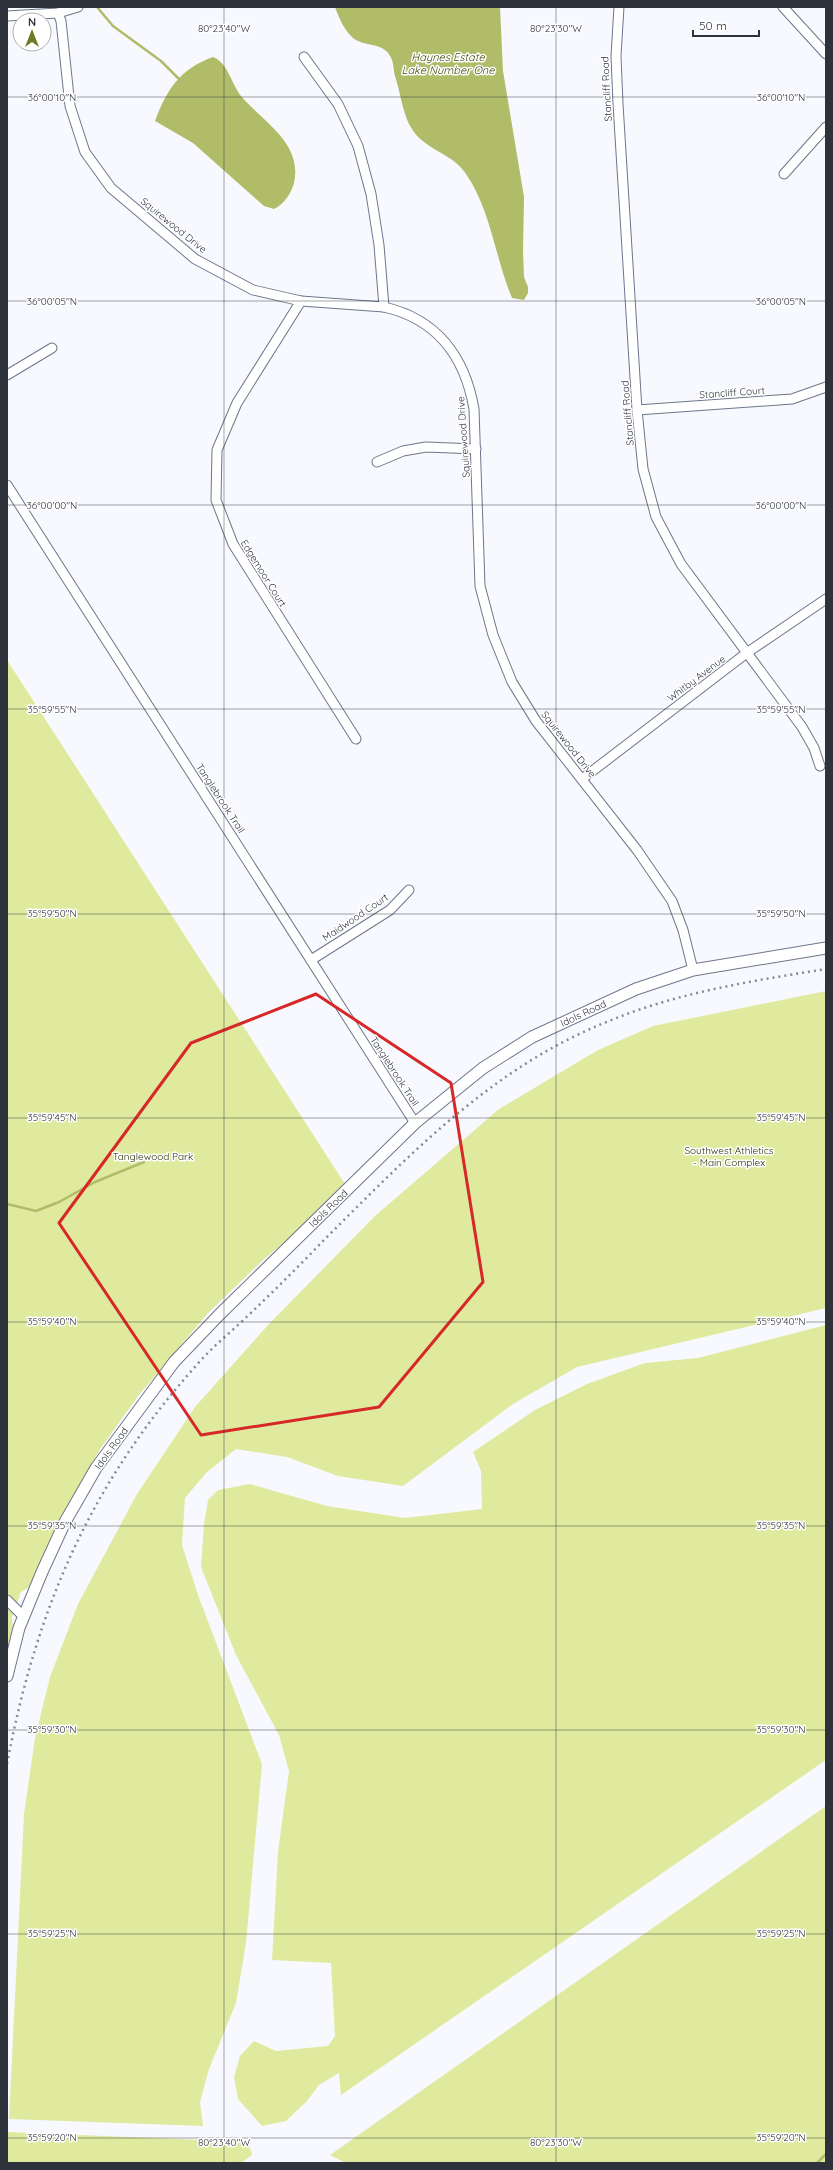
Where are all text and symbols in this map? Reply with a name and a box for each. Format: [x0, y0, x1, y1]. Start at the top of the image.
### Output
north arrow [12, 12, 52, 52]
scale bar [693, 12, 759, 38]
text: N [28, 15, 36, 29]
text: 50 m [699, 18, 727, 33]
text: 80°23'40"W [198, 22, 250, 35]
text: 80°23'30"W [530, 22, 582, 35]
water label: Haynes Estate Lake Number One [402, 50, 495, 77]
street label: Stancliff Road [598, 56, 615, 122]
text: 36°00'10"N [28, 91, 76, 104]
text: 36°00'10"N [757, 91, 805, 104]
street label: Squirewood Drive [138, 195, 210, 256]
text: 36°00'05"N [27, 295, 77, 308]
text: 36°00'05"N [756, 295, 806, 308]
street label: Stancliff Road [618, 380, 637, 446]
street label: Stancliff Court [699, 384, 766, 401]
street label: Squirewood Drive [454, 396, 473, 478]
text: 36°00'00"N [27, 499, 77, 512]
text: 36°00'00"N [756, 499, 806, 512]
street label: Edgemoor Court [238, 537, 290, 610]
street label: Whitby Avenue [665, 652, 728, 705]
text: 35°59'55"N [28, 703, 76, 716]
text: 35°59'55"N [757, 703, 805, 716]
street label: Squirewood Drive [538, 708, 599, 781]
street label: Tanglebrook Trail [193, 761, 248, 836]
street label: Maidwood Court [320, 890, 391, 944]
text: 35°59'50"N [27, 907, 77, 920]
text: 35°59'50"N [756, 907, 806, 920]
street label: Idols Road [558, 997, 608, 1030]
street label: Tanglebrook Trail [367, 1034, 422, 1109]
text: 35°59'45"N [28, 1111, 76, 1124]
text: 35°59'45"N [757, 1111, 805, 1124]
park label: Southwest Athletics - Main Complex [684, 1144, 774, 1169]
park label: Tanglewood Park [113, 1150, 193, 1163]
street label: Idols Road [306, 1187, 351, 1230]
text: 35°59'40"N [27, 1315, 77, 1328]
text: 35°59'40"N [756, 1315, 806, 1328]
street label: Idols Road [92, 1425, 131, 1472]
text: 35°59'35"N [28, 1519, 76, 1532]
text: 35°59'35"N [757, 1519, 805, 1532]
text: 35°59'30"N [27, 1723, 77, 1736]
text: 35°59'30"N [756, 1723, 806, 1736]
text: 35°59'25"N [27, 1927, 77, 1940]
text: 35°59'25"N [756, 1927, 806, 1940]
text: 35°59'20"N [27, 2131, 77, 2144]
text: 35°59'20"N [756, 2131, 806, 2144]
text: 80°23'40"W [198, 2136, 250, 2149]
text: 80°23'30"W [530, 2136, 582, 2149]

